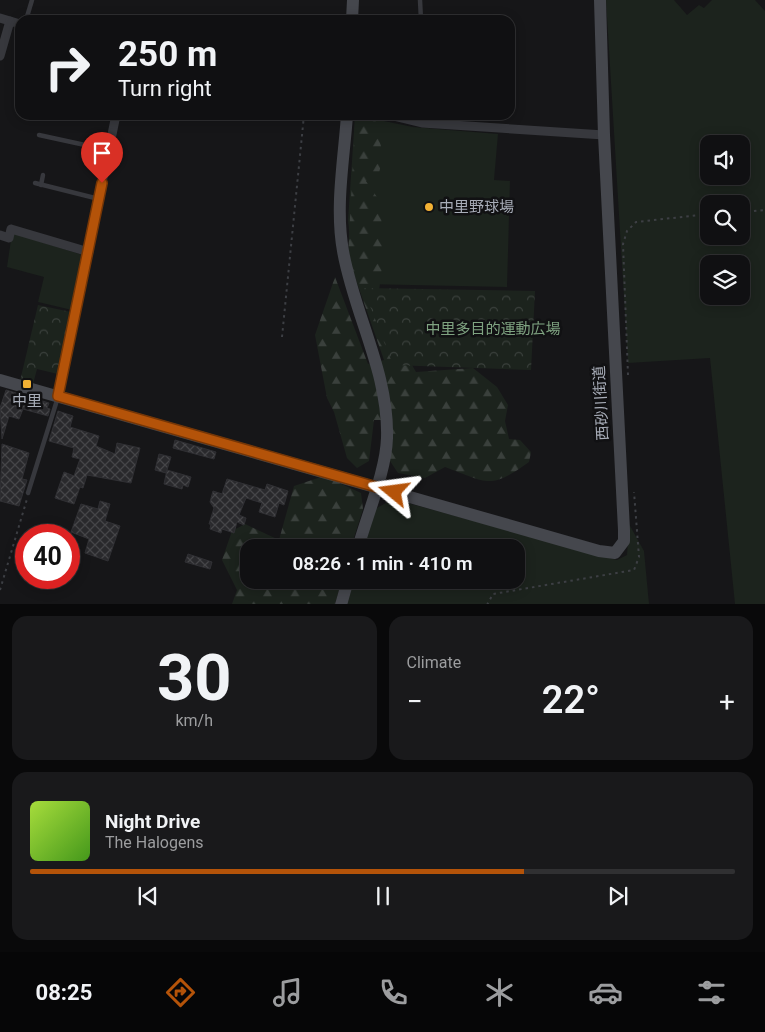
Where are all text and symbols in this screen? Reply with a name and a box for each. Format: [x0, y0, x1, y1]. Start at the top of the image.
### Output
text: 250 m [118, 34, 217, 75]
icon: right [35, 35, 100, 100]
text: Turn right [118, 76, 212, 101]
pin [81, 132, 123, 183]
map controls [700, 135, 750, 305]
button: sound [700, 135, 750, 185]
icon: arrive [88, 139, 116, 167]
button: search [700, 195, 750, 245]
place label: 中里野球場 [439, 198, 514, 216]
marker: 中里野球場 [423, 201, 435, 213]
button: layers [700, 255, 750, 305]
park label: 中里多目的運動広場 [425, 320, 561, 338]
street label: 西砂川街道 [590, 365, 612, 441]
marker: 中里 [21, 378, 33, 390]
place label: 中里 [12, 392, 42, 410]
position arrow [367, 465, 419, 517]
speed limit sign: 40 [15, 524, 80, 589]
text: 08:26 · 1 min · 410 m [292, 552, 473, 575]
text: 30 [157, 640, 232, 716]
text: Climate [407, 653, 461, 672]
text: 22° [542, 678, 600, 722]
text: − [407, 685, 423, 718]
text: + [719, 685, 735, 718]
text: km/h [175, 711, 213, 730]
text: Night Drive [105, 810, 200, 833]
text: The Halogens [105, 833, 204, 852]
icon: previous [134, 882, 162, 910]
icon: pause [369, 882, 397, 910]
icon: next [604, 882, 632, 910]
icon: directions [163, 975, 198, 1010]
icon: music [270, 975, 305, 1010]
icon: phone [376, 975, 411, 1010]
icon: climate [482, 975, 517, 1010]
icon: car [588, 975, 623, 1010]
icon: filters [694, 975, 729, 1010]
text: 08:25 [36, 980, 92, 1005]

